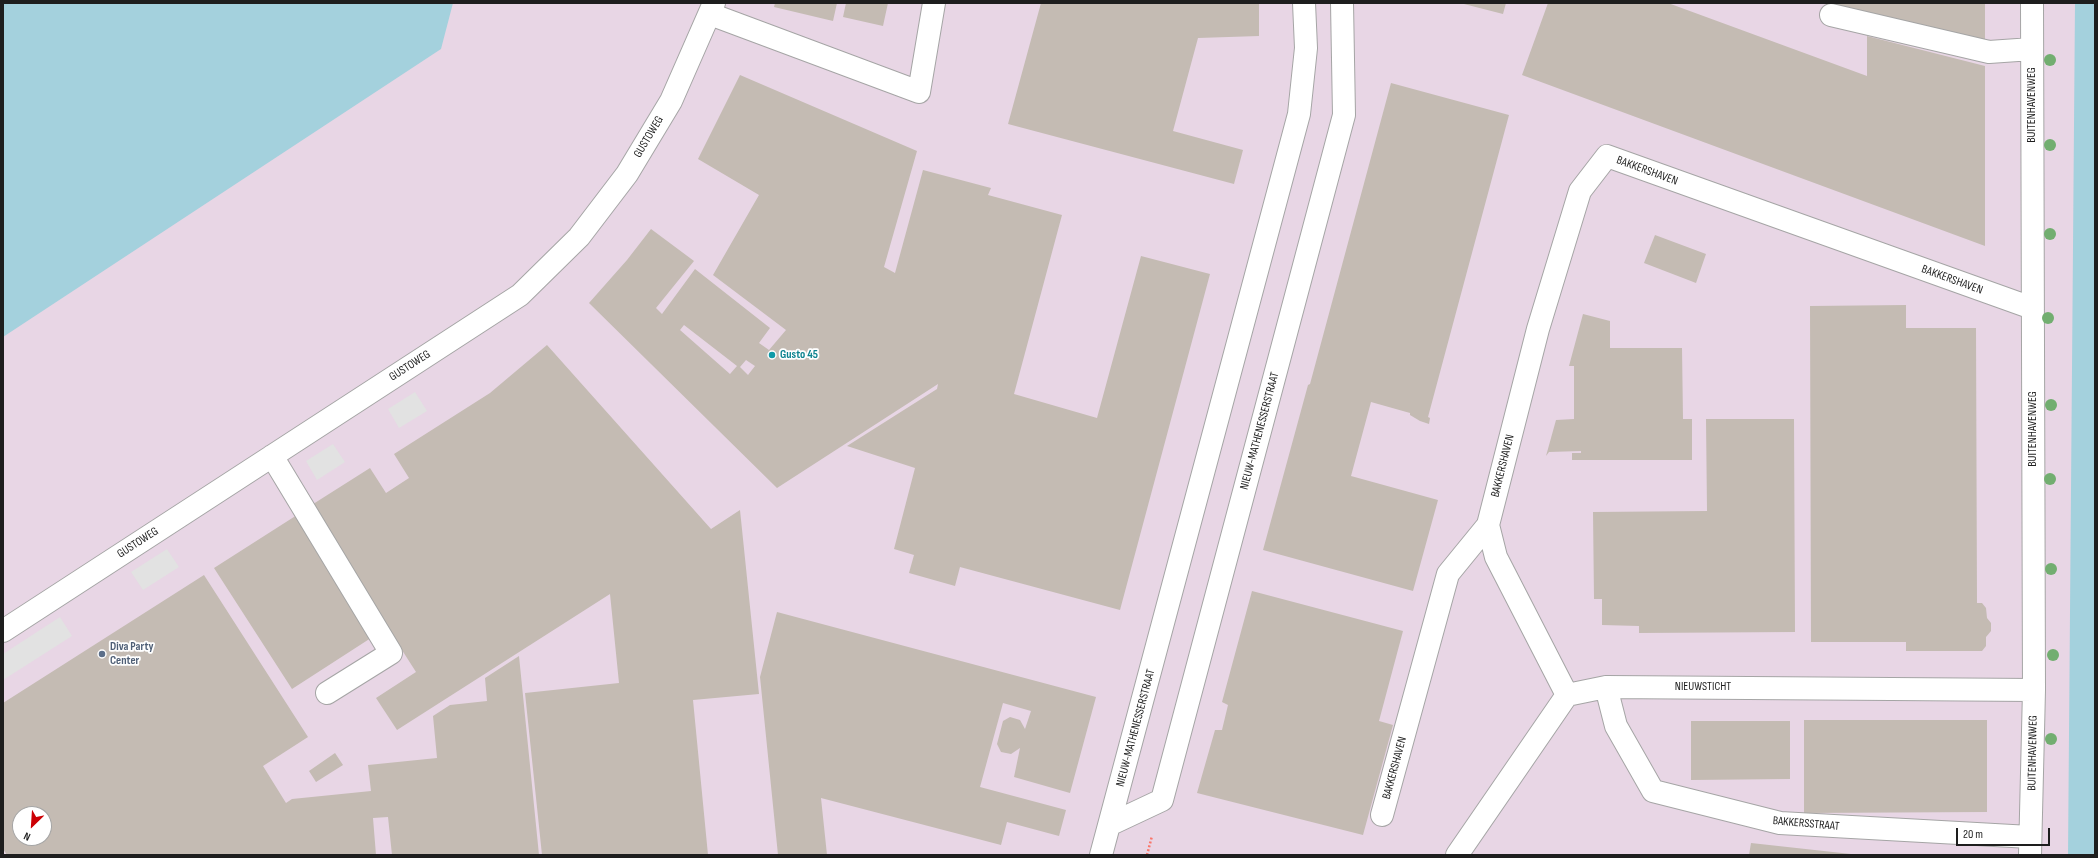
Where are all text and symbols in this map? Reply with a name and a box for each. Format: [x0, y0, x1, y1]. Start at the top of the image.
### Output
street label: BUITENHAVENWEG [2025, 67, 2039, 143]
street label: GUSTOWEG [631, 114, 667, 160]
street label: BAKKERSHAVEN [1614, 153, 1680, 189]
street label: BAKKERSHAVEN [1919, 262, 1985, 298]
street label: GUSTOWEG [387, 347, 433, 385]
place label: Gusto 45 [780, 348, 818, 362]
marker: Gusto 45 [767, 350, 777, 360]
street label: NIEUW-MATHENESSERSTRAAT [1237, 371, 1283, 491]
street label: BUITENHAVENWEG [2026, 391, 2040, 467]
street label: BAKKERSHAVEN [1488, 433, 1518, 499]
street label: GUSTOWEG [115, 524, 161, 562]
place label: Diva Party Center [110, 640, 153, 668]
marker: Diva Party Center [97, 649, 107, 659]
street label: NIEUW-MATHENESSERSTRAAT [1113, 668, 1159, 788]
street label: NIEUWSTICHT [1675, 680, 1731, 694]
street label: BUITENHAVENWEG [2025, 715, 2041, 791]
street label: BAKKERSHAVEN [1380, 735, 1410, 801]
north arrow [12, 806, 52, 846]
street label: BAKKERSSTRAAT [1772, 814, 1840, 834]
scale bar [1958, 820, 2052, 846]
text: 20 m [1963, 827, 1983, 842]
text: N [22, 829, 33, 844]

